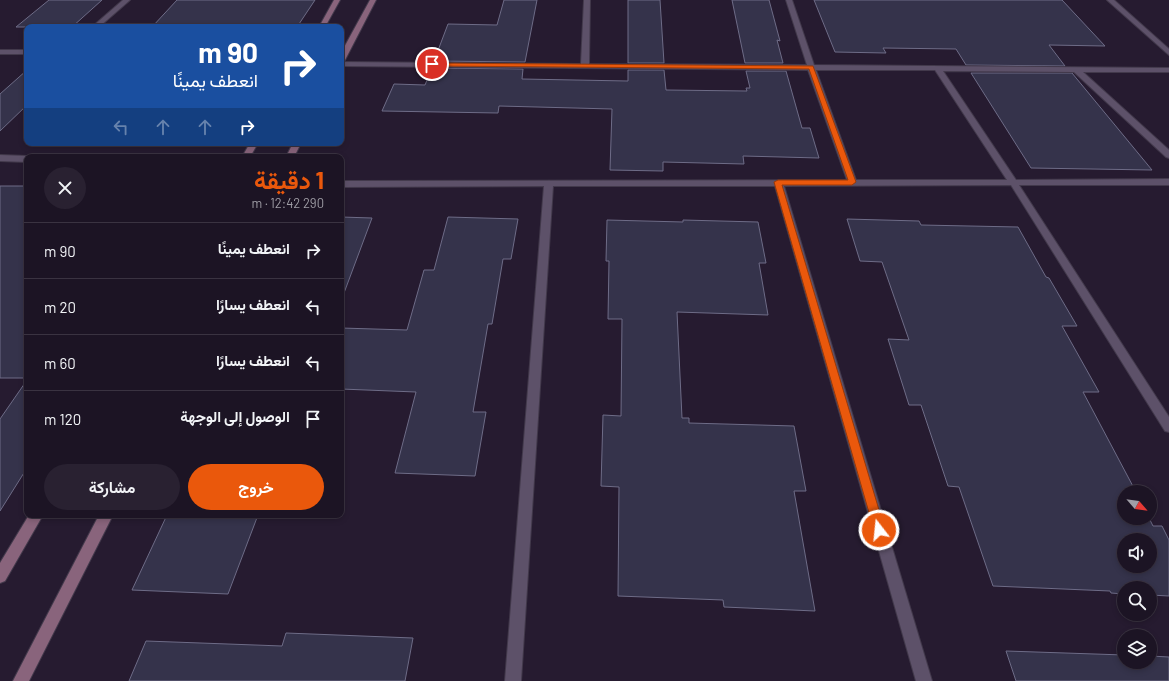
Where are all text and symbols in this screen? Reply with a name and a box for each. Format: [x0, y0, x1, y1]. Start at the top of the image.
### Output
text: 90 m [198, 35, 258, 69]
icon: right [272, 40, 324, 92]
pin [415, 47, 449, 81]
icon: arrive [421, 53, 443, 75]
text: انعطف يمينًا [173, 69, 258, 91]
icon: left [110, 116, 132, 138]
icon: ahead [152, 116, 174, 138]
icon: ahead [194, 116, 216, 138]
icon: right [236, 116, 258, 138]
text: 1 دقيقة [254, 165, 324, 194]
button: close [44, 167, 86, 209]
text: 290 m · 12:42 [252, 195, 324, 211]
text: انعطف يمينًا [218, 239, 290, 257]
icon: right [302, 240, 324, 262]
text: 90 m [44, 242, 76, 260]
text: انعطف يسارًا [216, 295, 290, 313]
icon: left [302, 296, 324, 318]
text: 20 m [44, 298, 76, 316]
text: انعطف يسارًا [216, 351, 290, 369]
icon: left [302, 352, 324, 374]
text: 60 m [44, 354, 76, 372]
text: الوصول إلى الوجهة [180, 407, 290, 425]
icon: arrive [302, 408, 324, 430]
text: 120 m [44, 410, 81, 428]
button: مشاركة [44, 464, 180, 510]
button: خروج [188, 464, 324, 510]
north arrow [1117, 485, 1157, 525]
map controls [1117, 485, 1157, 669]
position arrow [858, 509, 900, 551]
button: sound [1117, 533, 1157, 573]
button: search [1117, 581, 1157, 621]
button: layers [1117, 629, 1157, 669]

